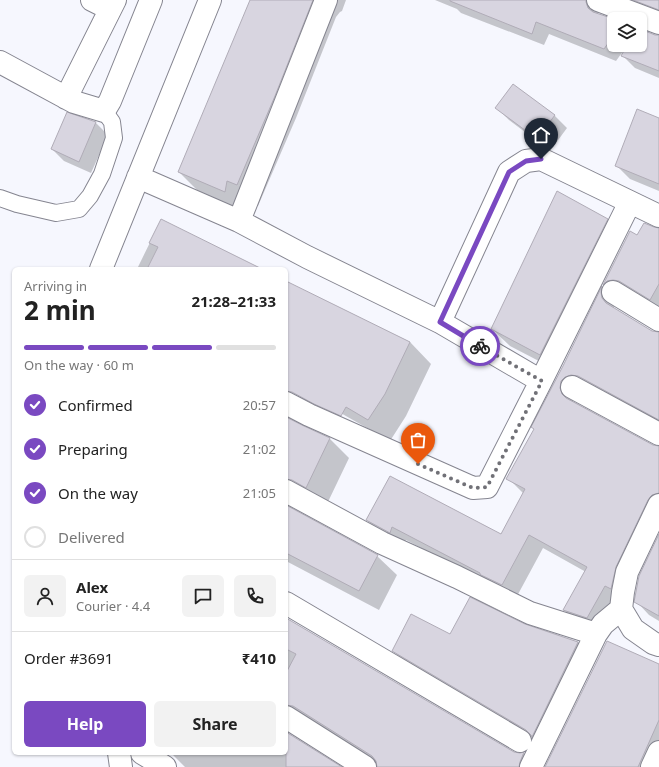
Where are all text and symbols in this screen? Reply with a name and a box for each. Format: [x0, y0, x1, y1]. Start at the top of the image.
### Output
map controls [607, 12, 647, 52]
button: layers [607, 12, 647, 52]
pin [524, 118, 558, 159]
icon: home [530, 124, 552, 146]
text: Arriving in [24, 277, 87, 295]
text: 21:28–21:33 [191, 291, 276, 311]
text: 2 min [24, 292, 96, 328]
courier [460, 326, 500, 366]
icon: bike [469, 335, 491, 357]
text: On the way · 60 m [24, 356, 134, 374]
icon: check [24, 394, 46, 416]
text: Confirmed [58, 395, 133, 415]
text: 20:57 [243, 396, 276, 414]
pin [401, 423, 435, 464]
icon: bag [407, 429, 429, 451]
icon: check [24, 438, 46, 460]
text: Preparing [58, 439, 128, 459]
text: 21:02 [243, 440, 276, 458]
icon: check [24, 482, 46, 504]
text: On the way [58, 483, 138, 503]
text: 21:05 [243, 484, 276, 502]
text: Delivered [58, 527, 125, 547]
button: person [24, 575, 66, 617]
button: chat [182, 575, 224, 617]
button: phone [234, 575, 276, 617]
text: Alex [76, 577, 108, 597]
text: Courier · 4.4 [76, 597, 150, 615]
text: Order #3691 [24, 648, 113, 668]
text: ₹410 [242, 648, 276, 668]
button: Help [24, 701, 146, 747]
button: Share [154, 701, 276, 747]

